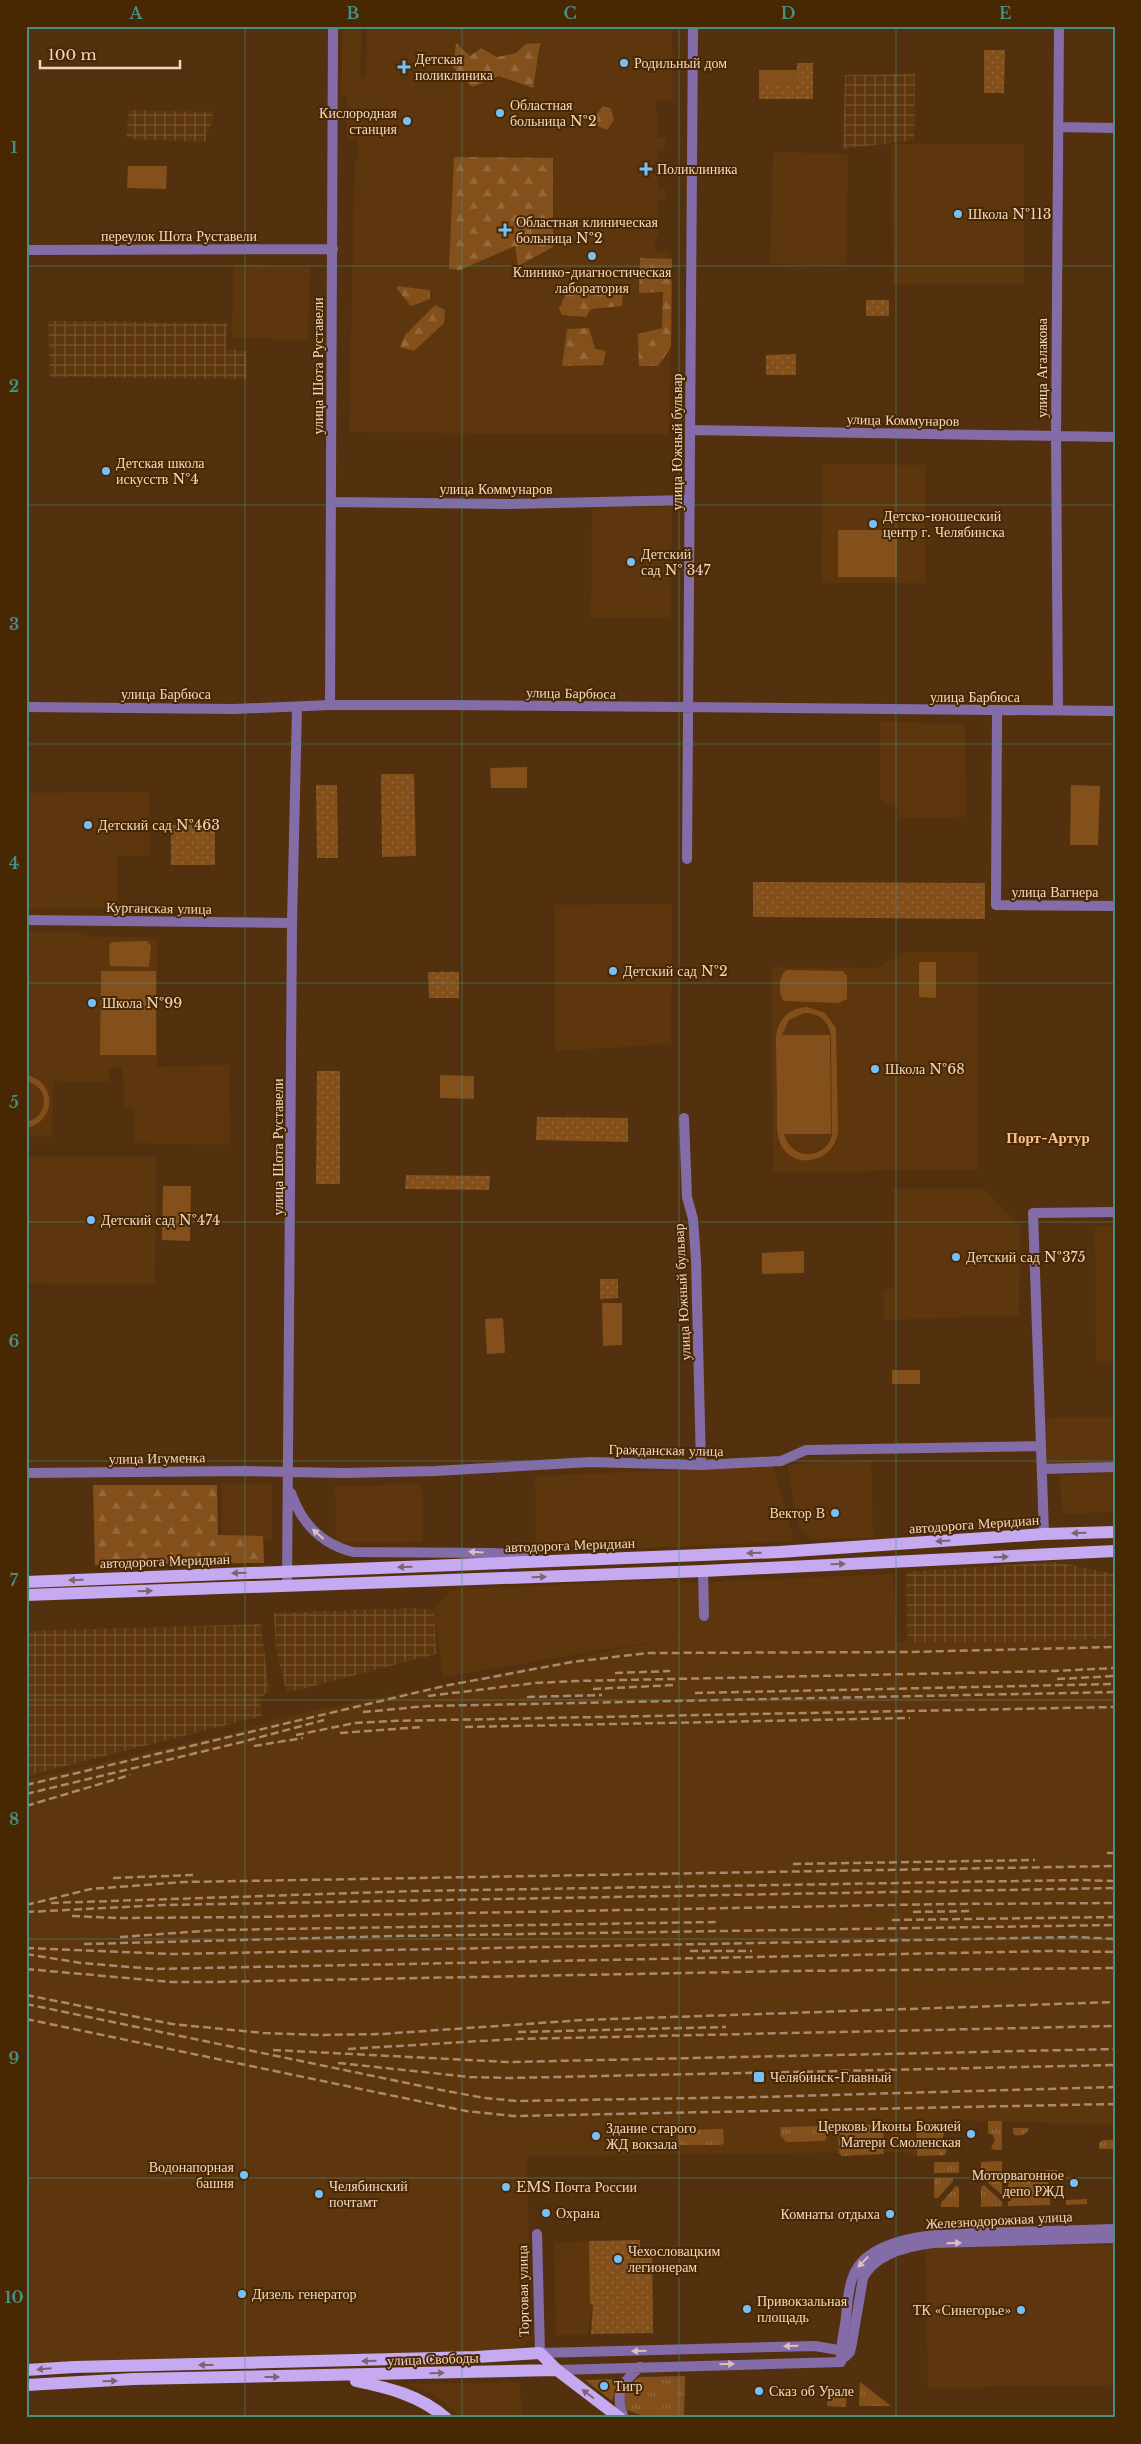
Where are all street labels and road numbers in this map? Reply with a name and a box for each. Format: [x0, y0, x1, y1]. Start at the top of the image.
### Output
street label: переулок Шота Руставели [101, 227, 257, 245]
street label: улица Шота Руставели [309, 297, 327, 434]
street label: улица Агалакова [1033, 317, 1051, 418]
street label: улица Южный бульвар [668, 373, 686, 511]
street label: улица Коммунаров [846, 410, 960, 430]
street label: улица Коммунаров [440, 480, 553, 498]
street label: улица Барбюса [526, 683, 617, 703]
street label: улица Барбюса [121, 685, 212, 703]
street label: улица Барбюса [930, 688, 1021, 706]
street label: улица Вагнера [1012, 883, 1099, 901]
street label: Курганская улица [106, 898, 213, 918]
street label: улица Шота Руставели [269, 1078, 287, 1215]
street label: улица Южный бульвар [669, 1223, 695, 1361]
street label: Гражданская улица [608, 1440, 724, 1460]
street label: улица Игуменка [109, 1448, 206, 1468]
street label: автодорога Меридиан [908, 1510, 1040, 1538]
street label: автодорога Меридиан [505, 1534, 636, 1556]
street label: автодорога Меридиан [100, 1550, 231, 1572]
street label: Железнодорожная улица [925, 2207, 1074, 2233]
street label: Торговая улица [513, 2244, 533, 2337]
street label: улица Свободы [387, 2348, 480, 2370]

